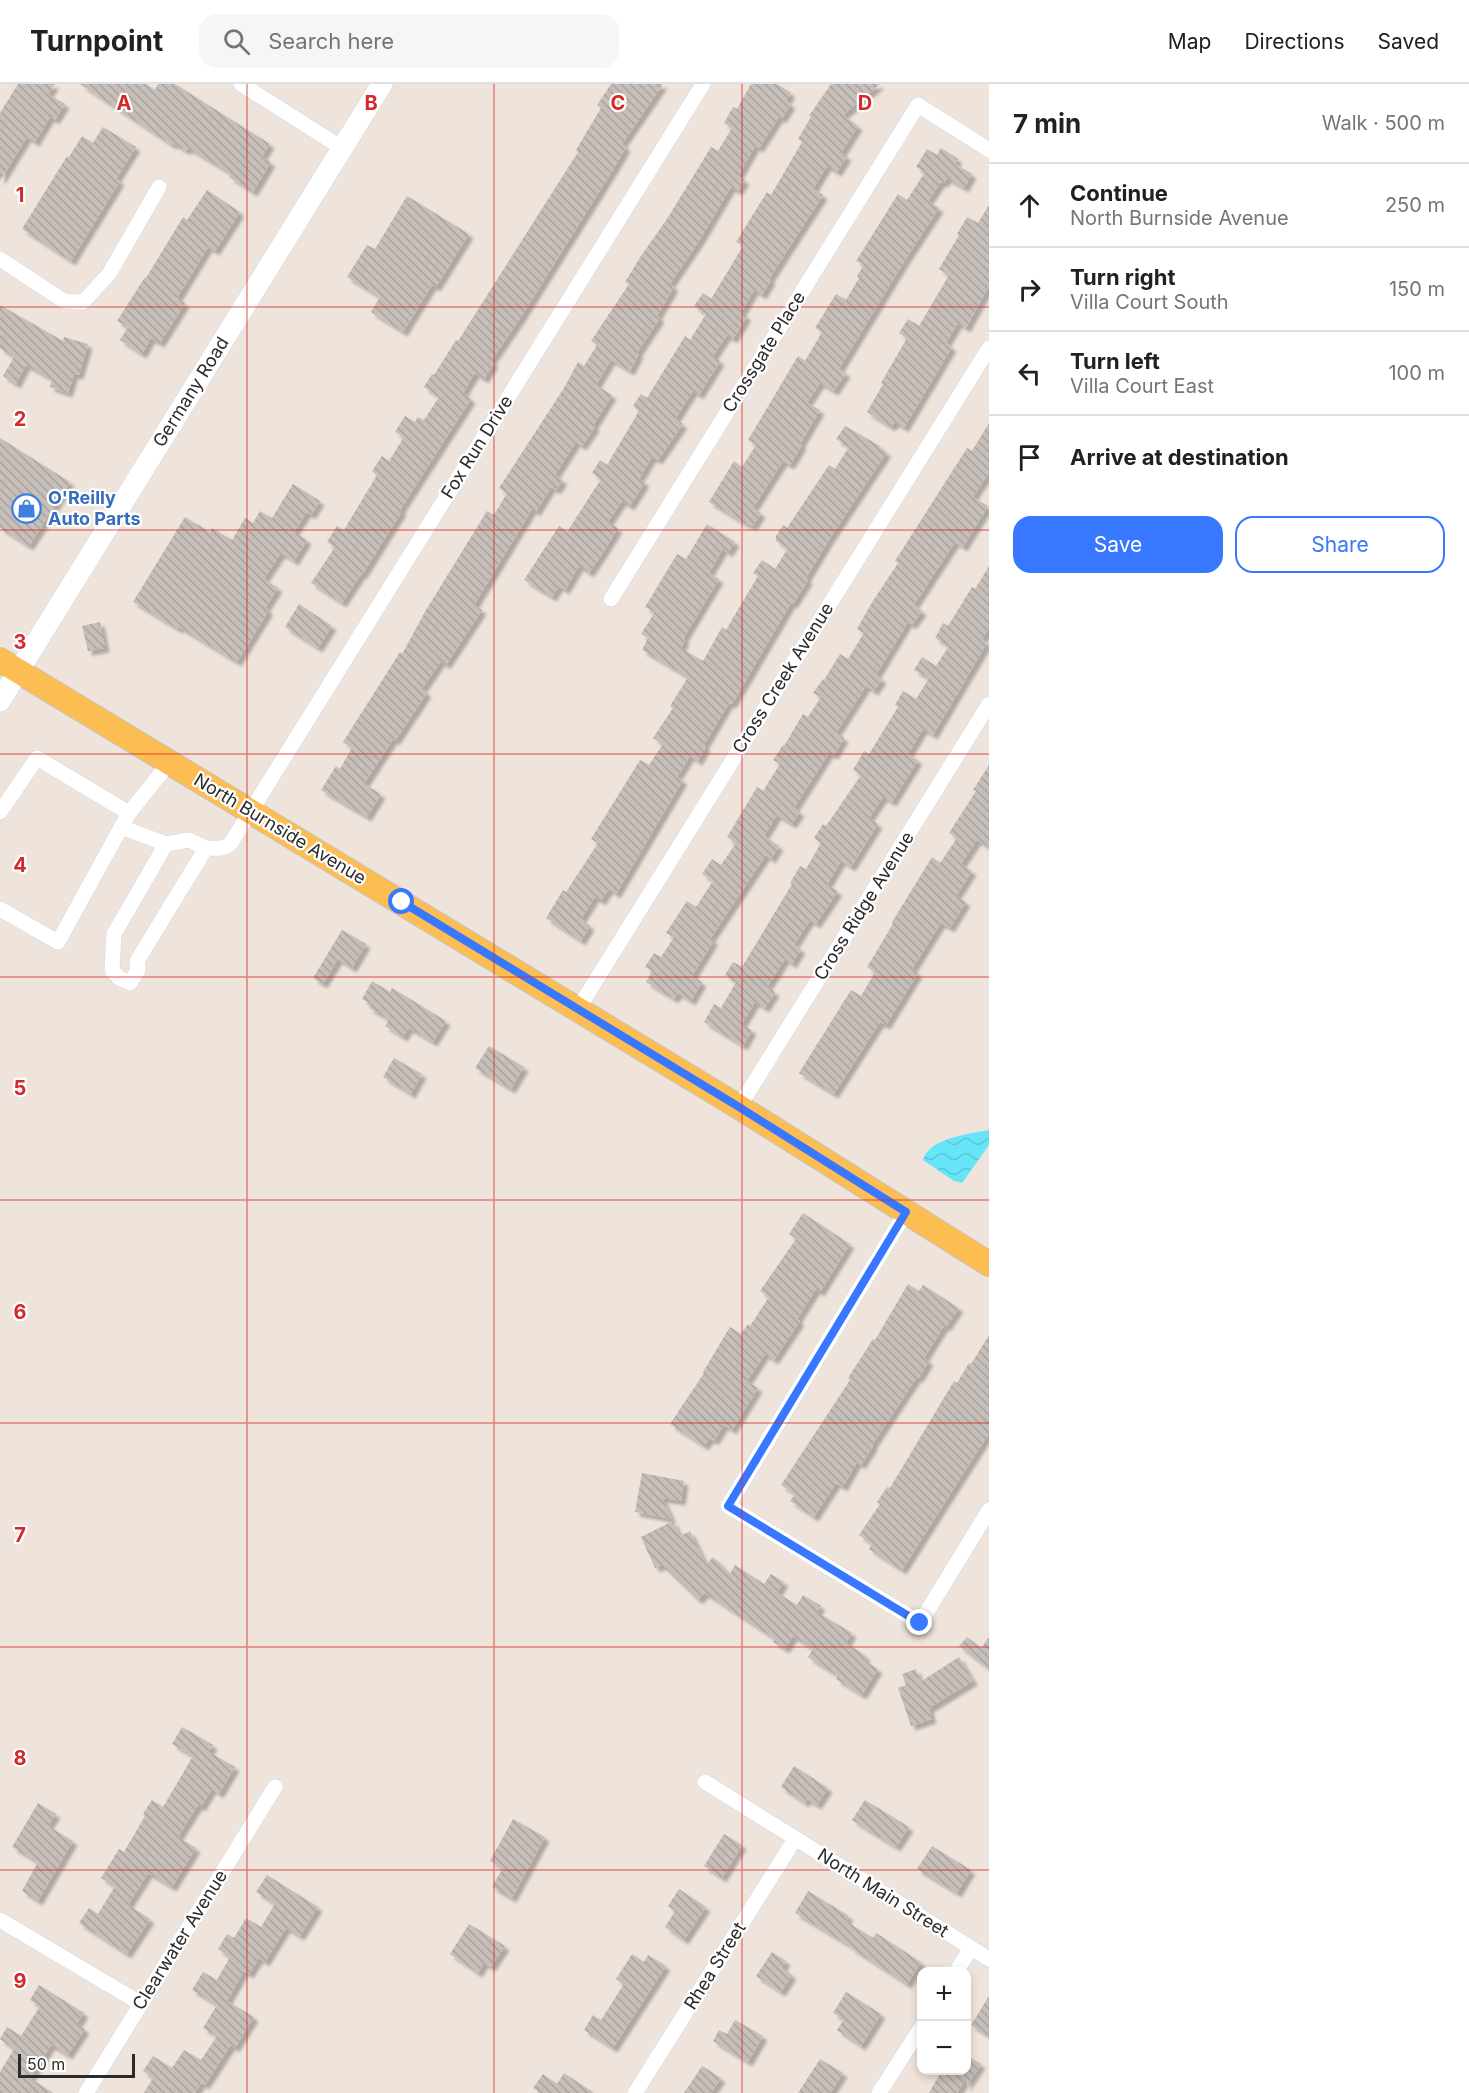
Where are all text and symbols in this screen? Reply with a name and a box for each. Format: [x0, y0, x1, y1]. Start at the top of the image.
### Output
search box [199, 14, 619, 68]
text: Turnpoint [30, 24, 163, 58]
icon: search [220, 25, 253, 58]
text: Search here [268, 28, 394, 54]
text: Map [1168, 29, 1211, 54]
text: Directions [1244, 29, 1345, 54]
text: Saved [1378, 29, 1439, 54]
text: A [117, 91, 132, 115]
text: B [364, 91, 378, 115]
text: C [611, 91, 625, 115]
text: D [858, 91, 872, 115]
text: 7 min [1013, 108, 1081, 139]
text: Walk · 500 m [1322, 111, 1445, 135]
text: Continue [1070, 180, 1168, 206]
text: 1 [16, 183, 24, 207]
icon: ahead [1013, 189, 1046, 222]
text: 250 m [1385, 193, 1445, 217]
text: North Burnside Avenue [1070, 206, 1289, 230]
text: Turn right [1070, 264, 1176, 290]
icon: right [1013, 273, 1046, 306]
text: 150 m [1389, 277, 1445, 301]
street label: Crossgate Place [718, 287, 809, 416]
text: Villa Court South [1070, 290, 1229, 314]
street label: Germany Road [148, 333, 233, 451]
text: Turn left [1070, 348, 1160, 374]
icon: left [1013, 357, 1046, 390]
text: 100 m [1388, 361, 1445, 385]
text: Villa Court East [1070, 374, 1214, 398]
street label: Fox Run Drive [436, 391, 517, 502]
text: 2 [14, 407, 26, 431]
icon: arrive [1013, 441, 1046, 474]
text: Arrive at destination [1070, 444, 1289, 470]
place label: O'Reilly Auto Parts [48, 487, 140, 529]
shop icon: O'Reilly Auto Parts [11, 492, 43, 524]
button: Save [1013, 516, 1223, 573]
button: Share [1235, 516, 1445, 573]
street label: Cross Creek Avenue [728, 599, 837, 757]
text: 3 [14, 630, 26, 654]
street label: North Burnside Avenue [191, 769, 370, 888]
street label: Cross Ridge Avenue [809, 828, 918, 984]
text: 4 [13, 853, 27, 877]
route start [388, 888, 414, 914]
text: 5 [14, 1076, 26, 1100]
text: 6 [14, 1300, 27, 1324]
text: 7 [14, 1523, 26, 1547]
route end [906, 1609, 932, 1635]
text: 8 [13, 1746, 27, 1770]
street label: North Main Street [814, 1844, 953, 1941]
street label: Clearwater Avenue [128, 1866, 231, 2014]
street label: Rhea Street [679, 1918, 750, 2013]
map controls [917, 1967, 971, 2075]
button: + [917, 1967, 971, 2021]
text: 9 [14, 1969, 27, 1993]
button: − [917, 2021, 971, 2075]
scale bar [18, 2051, 135, 2078]
text: 50 m [27, 2054, 65, 2074]

